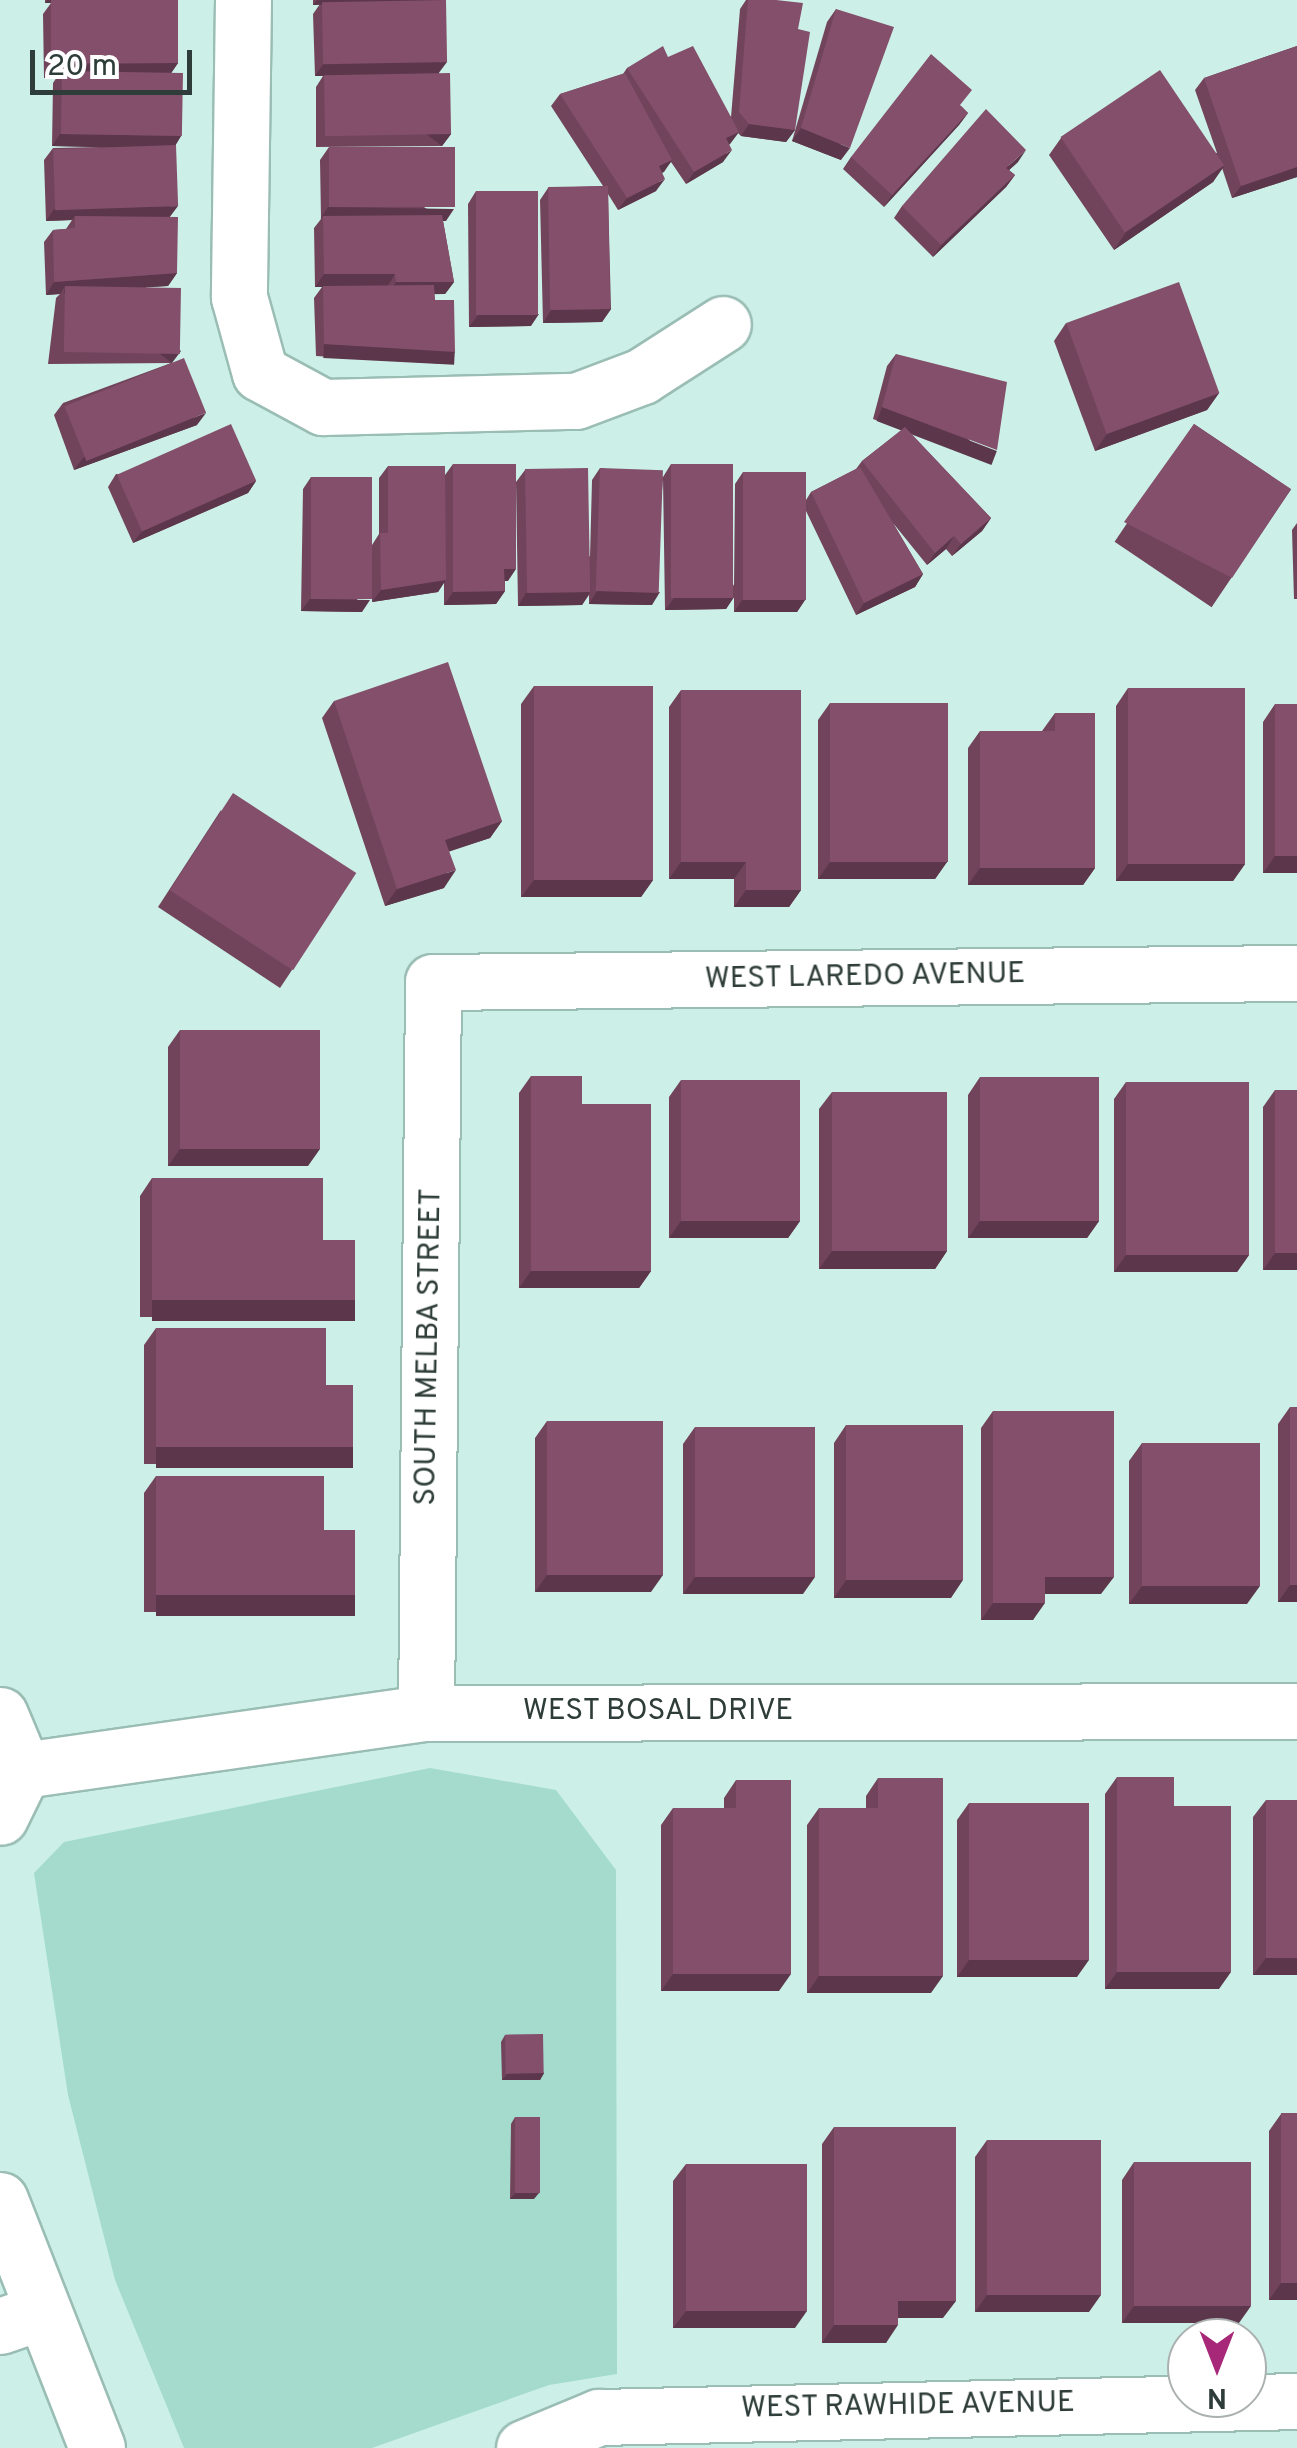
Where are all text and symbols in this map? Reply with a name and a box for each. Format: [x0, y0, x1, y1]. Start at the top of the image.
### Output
scale bar [35, 30, 198, 92]
text: 20 m [47, 49, 117, 86]
street label: WEST LAREDO AVENUE [703, 957, 1027, 999]
street label: SOUTH MELBA STREET [409, 1187, 451, 1507]
street label: WEST BOSAL DRIVE [522, 1694, 794, 1730]
north arrow [1167, 2318, 1267, 2418]
text: N [1207, 2378, 1227, 2414]
street label: WEST RAWHIDE AVENUE [739, 2386, 1077, 2428]

